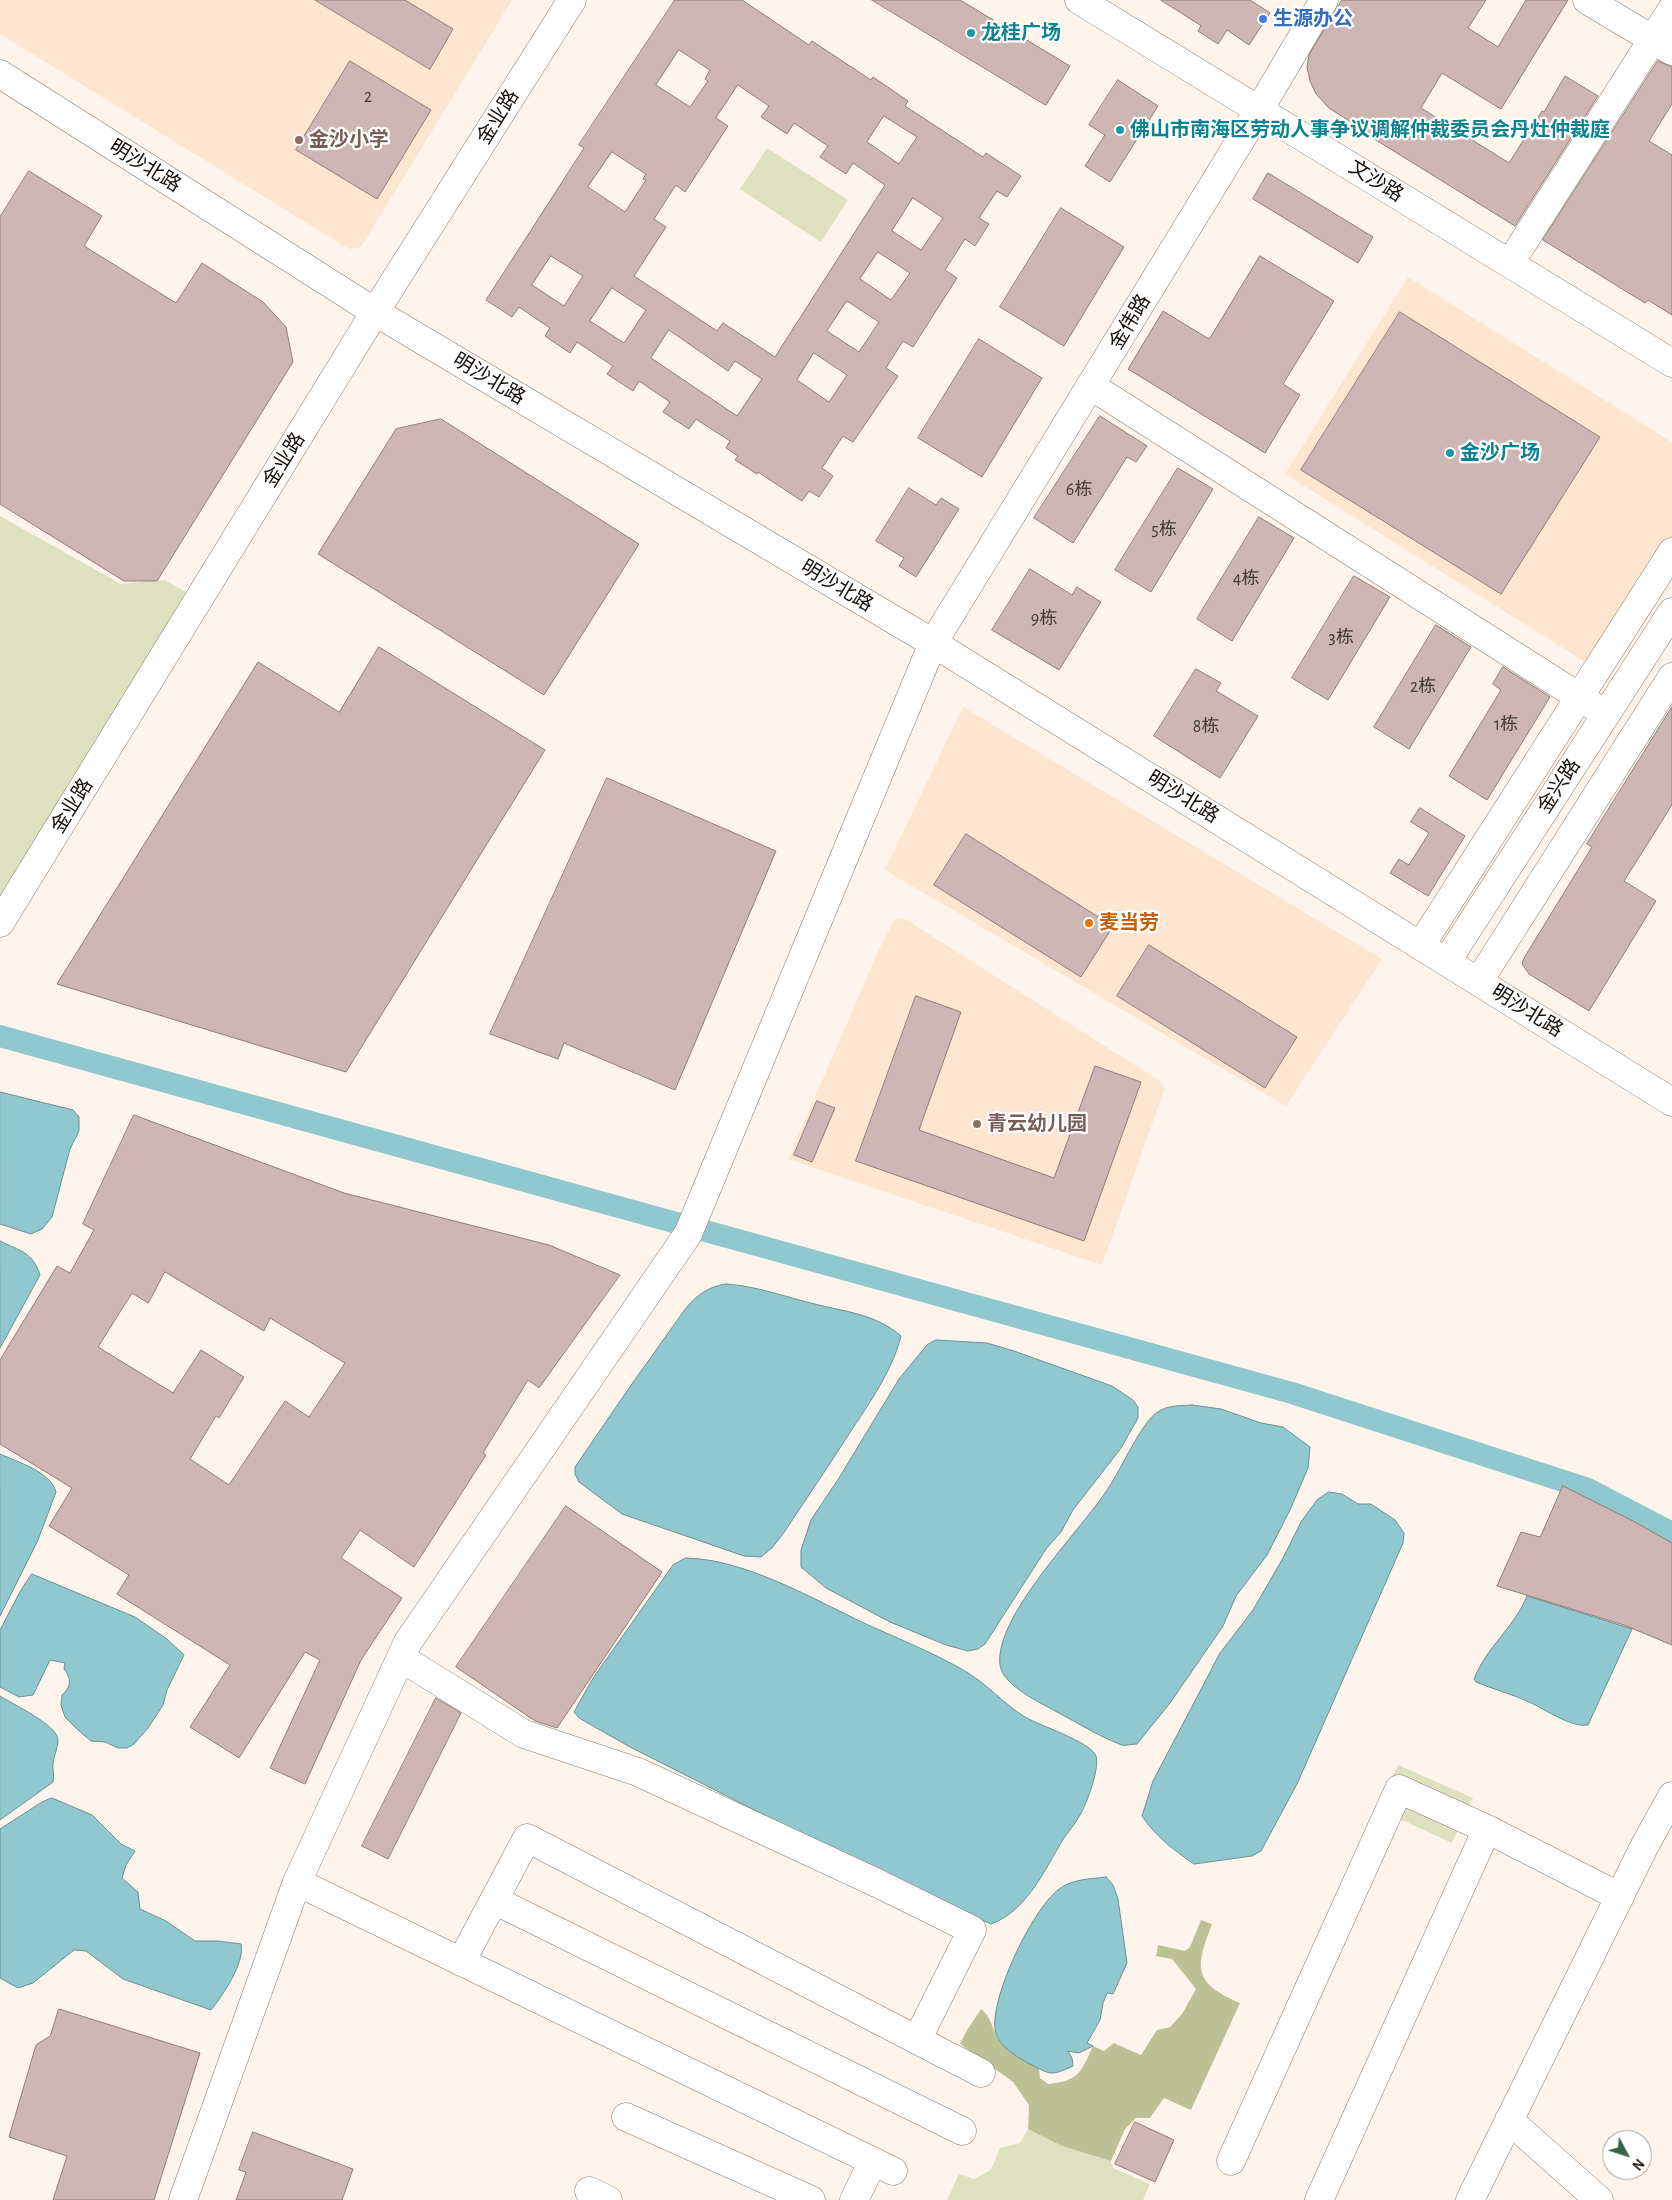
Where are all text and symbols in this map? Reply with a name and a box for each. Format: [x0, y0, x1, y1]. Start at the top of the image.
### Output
place label: 生源办公 [1273, 7, 1353, 31]
marker: 生源办公 [1257, 13, 1269, 25]
place label: 龙桂广场 [981, 21, 1061, 45]
marker: 龙桂广场 [965, 27, 977, 39]
street label: 金业路 [472, 85, 524, 149]
house number: 2 [364, 86, 372, 108]
place label: 佛山市南海区劳动人事争议调解仲裁委员会丹灶仲裁庭 [1130, 118, 1610, 142]
marker: 佛山市南海区劳动人事争议调解仲裁委员会丹灶仲裁庭 [1114, 124, 1126, 136]
place label: 金沙小学 [309, 128, 389, 152]
marker: 金沙小学 [293, 134, 305, 146]
street label: 明沙北路 [105, 135, 185, 197]
street label: 文沙路 [1344, 155, 1408, 207]
street label: 金伟路 [1104, 290, 1156, 354]
street label: 明沙北路 [449, 348, 529, 410]
street label: 金业路 [258, 428, 310, 492]
place label: 金沙广场 [1460, 441, 1540, 465]
marker: 金沙广场 [1444, 447, 1456, 459]
house number: 6栋 [1066, 479, 1092, 501]
house number: 5栋 [1151, 519, 1177, 541]
street label: 明沙北路 [797, 555, 877, 617]
house number: 4栋 [1233, 568, 1259, 590]
house number: 9栋 [1031, 608, 1057, 630]
house number: 3栋 [1328, 627, 1354, 649]
house number: 2栋 [1410, 676, 1436, 698]
house number: 1栋 [1494, 714, 1518, 736]
house number: 8栋 [1193, 716, 1219, 738]
street label: 金兴路 [1533, 754, 1585, 818]
street label: 明沙北路 [1143, 766, 1223, 828]
street label: 金业路 [46, 774, 98, 838]
place label: 麦当劳 [1099, 911, 1159, 935]
marker: 麦当劳 [1083, 917, 1095, 929]
street label: 明沙北路 [1487, 980, 1567, 1042]
place label: 青云幼儿园 [987, 1112, 1087, 1136]
marker: 青云幼儿园 [971, 1118, 983, 1130]
north arrow [1602, 2130, 1652, 2180]
text: N [1629, 2156, 1646, 2172]

